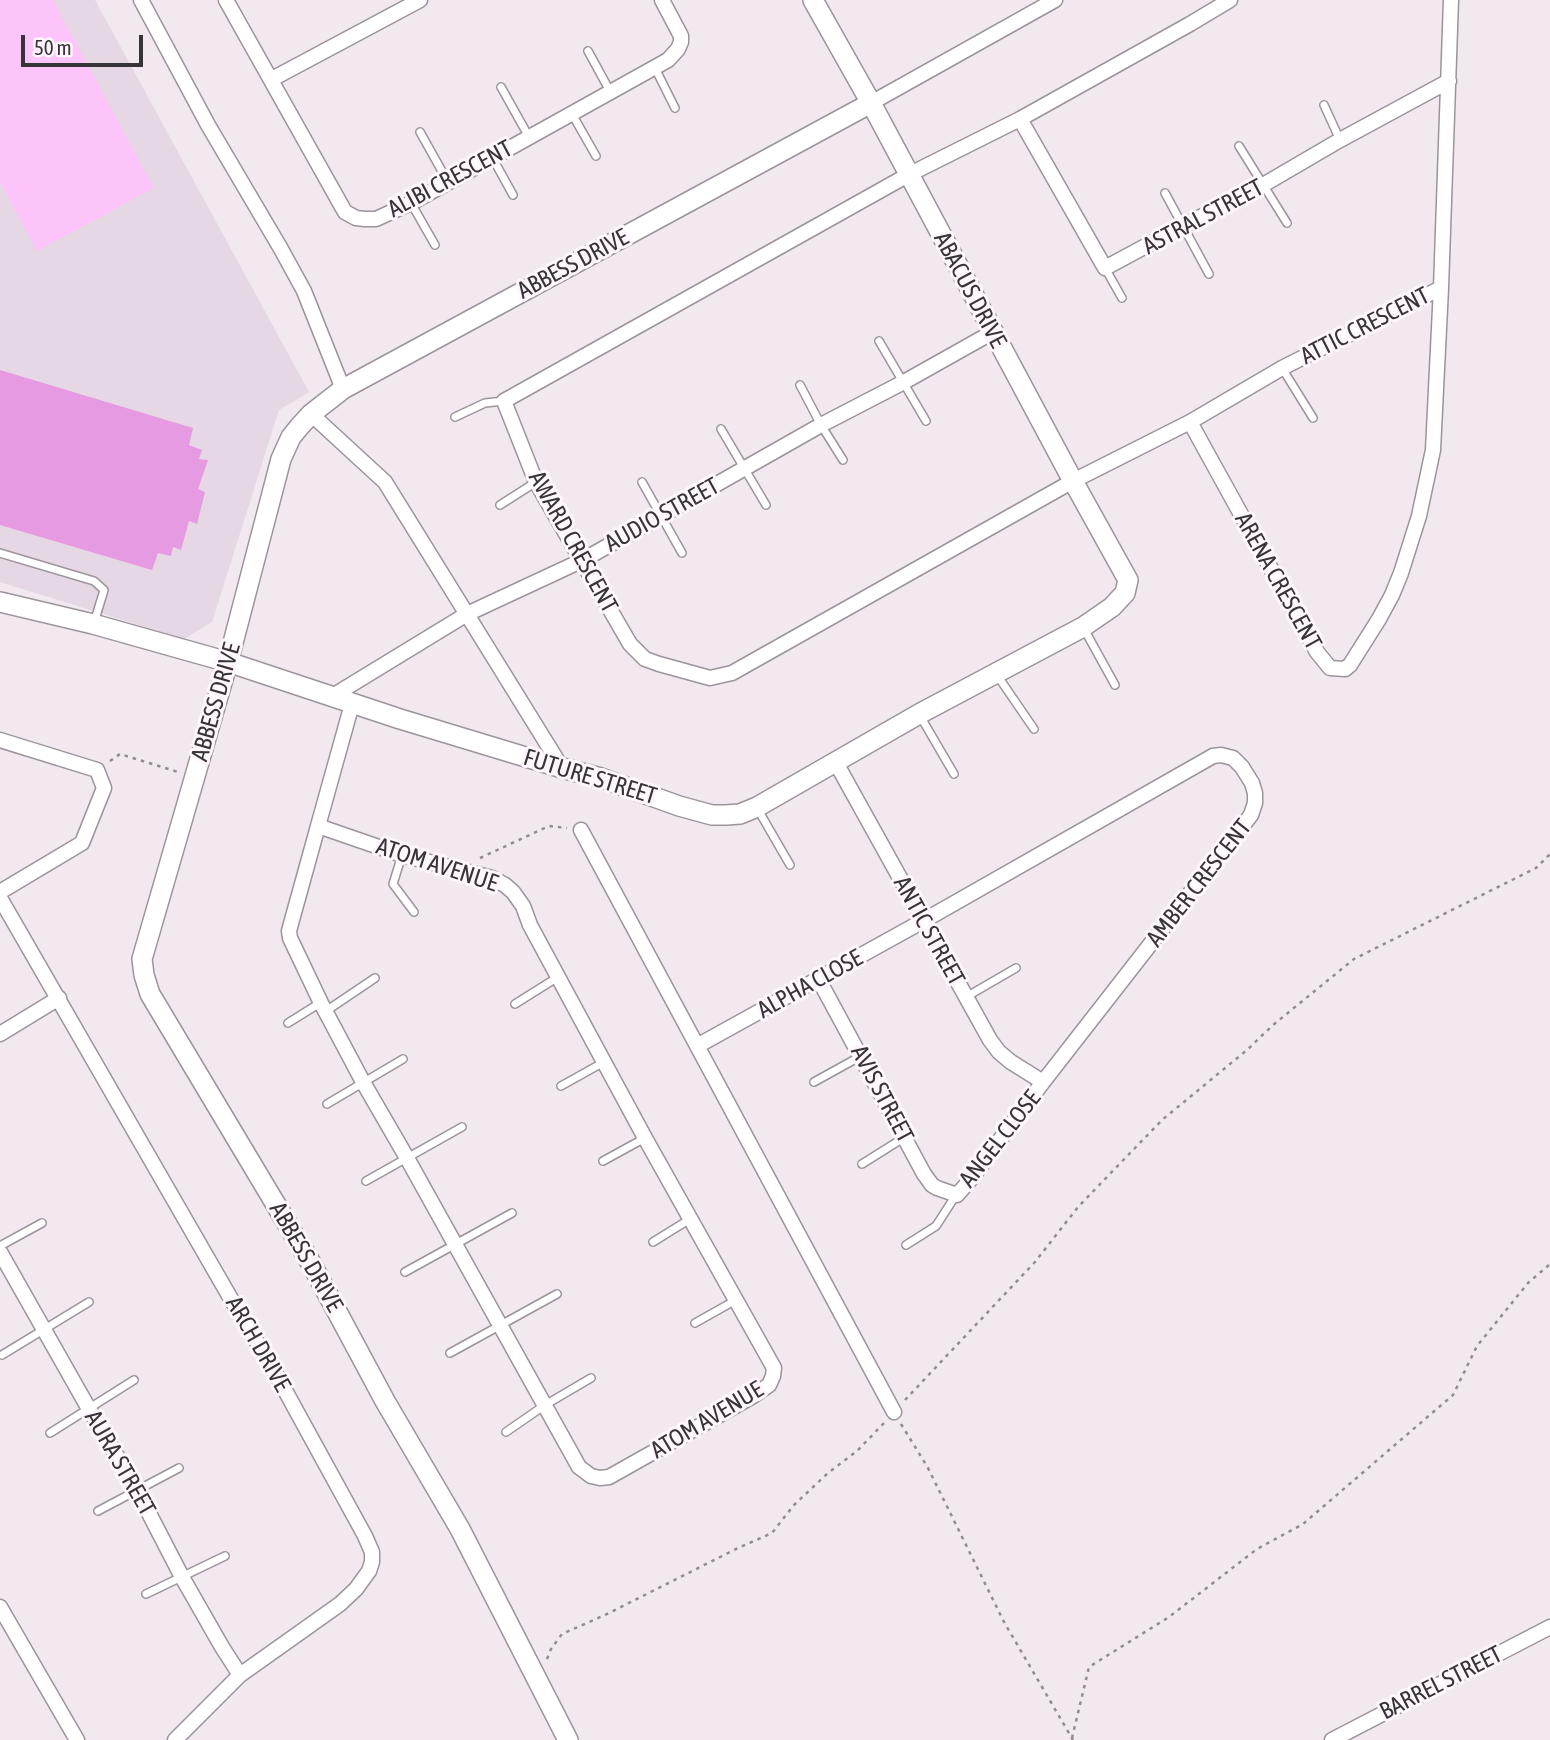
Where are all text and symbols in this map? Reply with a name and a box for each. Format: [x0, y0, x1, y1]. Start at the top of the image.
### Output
scale bar [24, 21, 147, 65]
text: 50 m [34, 35, 72, 59]
street label: ALIBI CRESCENT [383, 134, 517, 224]
street label: ASTRAL STREET [1138, 173, 1268, 261]
street label: ABBESS DRIVE [512, 223, 634, 305]
street label: ABACUS DRIVE [928, 227, 1012, 353]
street label: ATTIC CRESCENT [1296, 281, 1434, 371]
street label: AWARD CRESCENT [522, 466, 624, 618]
street label: AUDIO STREET [600, 472, 724, 558]
street label: ARENA CRESCENT [1229, 508, 1327, 654]
street label: ABBESS DRIVE [185, 640, 247, 764]
street label: FUTURE STREET [520, 743, 660, 811]
street label: AMBER CRESCENT [1140, 814, 1258, 952]
street label: ATOM AVENUE [373, 832, 501, 898]
street label: ANTIC STREET [887, 871, 971, 991]
street label: ALPHA CLOSE [752, 943, 868, 1025]
street label: AVIS STREET [844, 1040, 920, 1148]
street label: ANGEL CLOSE [953, 1085, 1047, 1193]
street label: ABBESS DRIVE [263, 1197, 349, 1317]
street label: ARCH DRIVE [219, 1291, 297, 1397]
street label: ATOM AVENUE [646, 1375, 768, 1465]
street label: AURA STREET [78, 1405, 162, 1521]
street label: BARREL STREET [1375, 1640, 1507, 1726]

